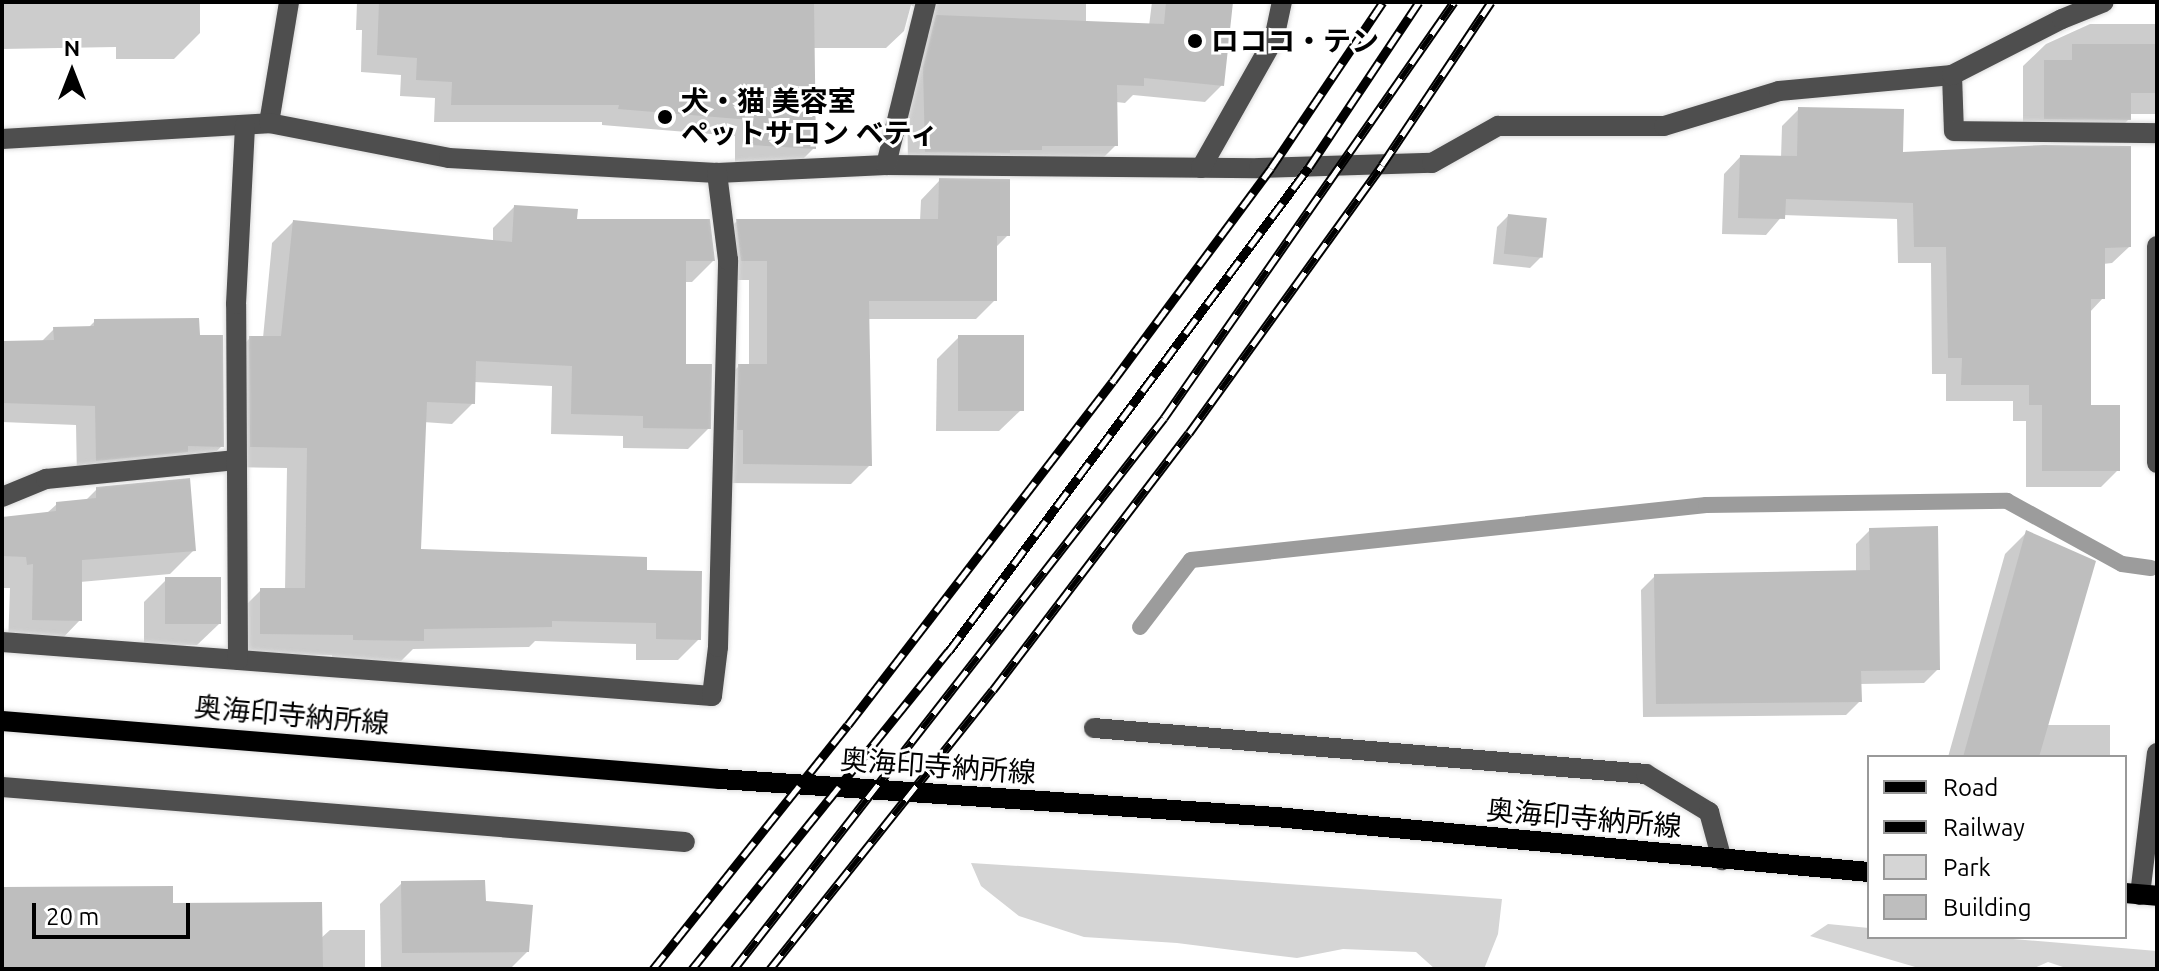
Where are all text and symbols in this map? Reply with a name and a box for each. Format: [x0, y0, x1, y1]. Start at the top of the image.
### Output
place label: ロココ・テン [1211, 24, 1379, 58]
north arrow [32, 32, 112, 112]
marker: ロココ・テン [1186, 32, 1204, 50]
text: N [64, 35, 80, 60]
place label: 犬・猫 美容室 ペットサロン ベティ [681, 84, 940, 150]
marker: 犬・猫 美容室 ペットサロン ベティ [656, 108, 674, 126]
street label: 奥海印寺納所線 [193, 690, 391, 740]
street label: 奥海印寺納所線 [839, 742, 1037, 790]
legend [1867, 755, 2127, 939]
text: Road [1943, 774, 1998, 801]
street label: 奥海印寺納所線 [1485, 793, 1683, 843]
text: Railway [1943, 814, 2025, 841]
text: Park [1943, 854, 1991, 881]
scale bar [36, 887, 194, 937]
text: Building [1943, 894, 2031, 921]
text: 20 m [46, 903, 99, 930]

